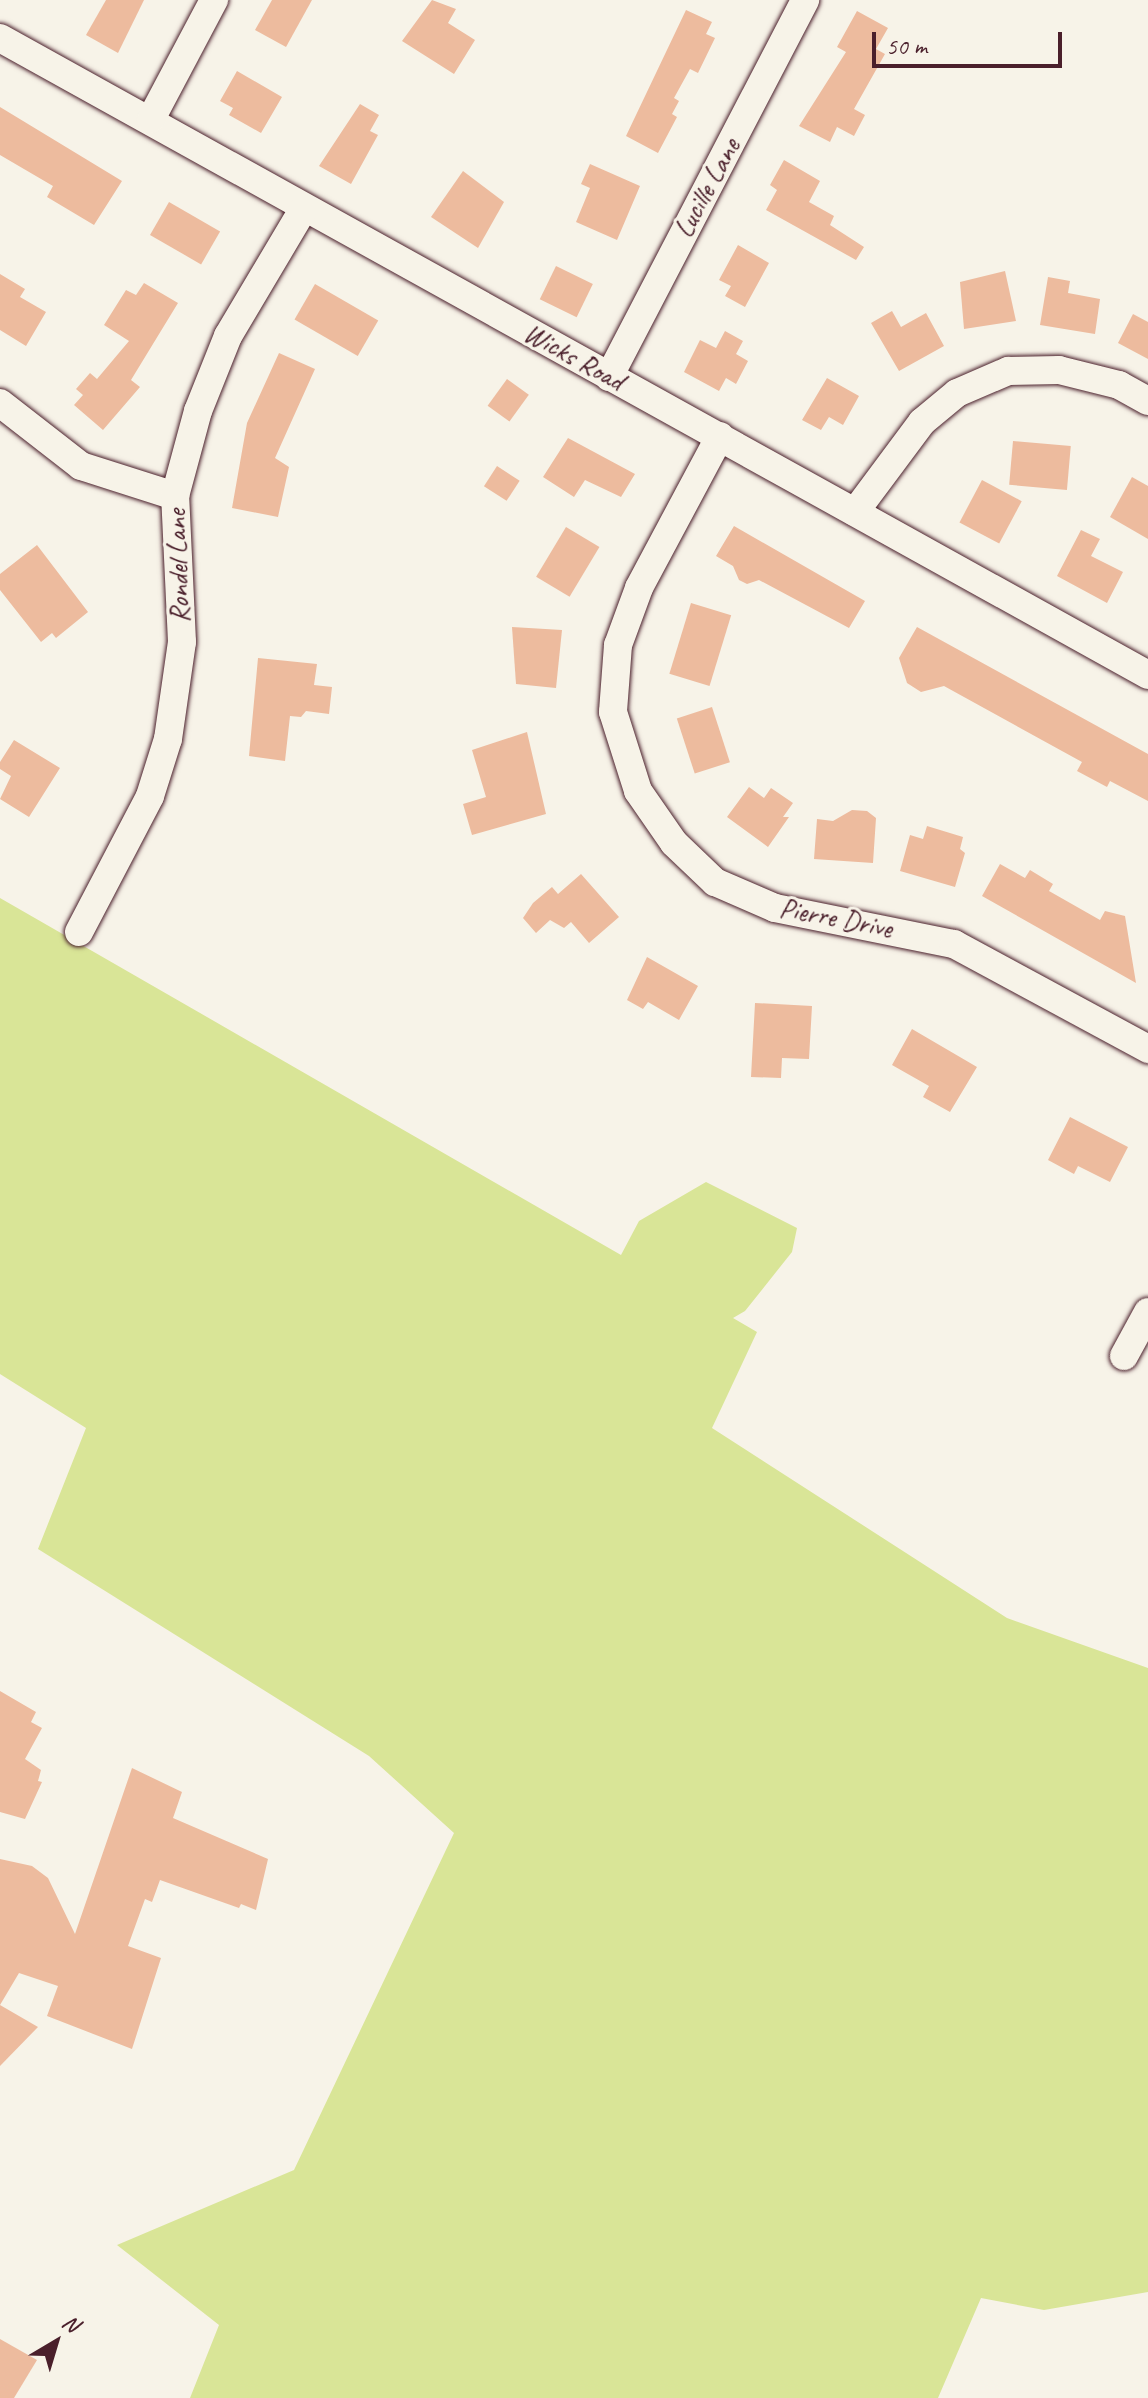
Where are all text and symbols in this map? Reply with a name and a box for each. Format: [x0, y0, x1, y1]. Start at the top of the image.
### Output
scale bar [876, 16, 1066, 66]
text: 50 m [886, 31, 927, 61]
street label: Lucille Lane [667, 133, 747, 243]
street label: Wicks Road [518, 316, 630, 398]
street label: Rondel Lane [159, 508, 197, 624]
street label: Pierre Drive [777, 891, 895, 945]
north arrow [16, 2302, 96, 2382]
text: N [57, 2308, 85, 2338]

